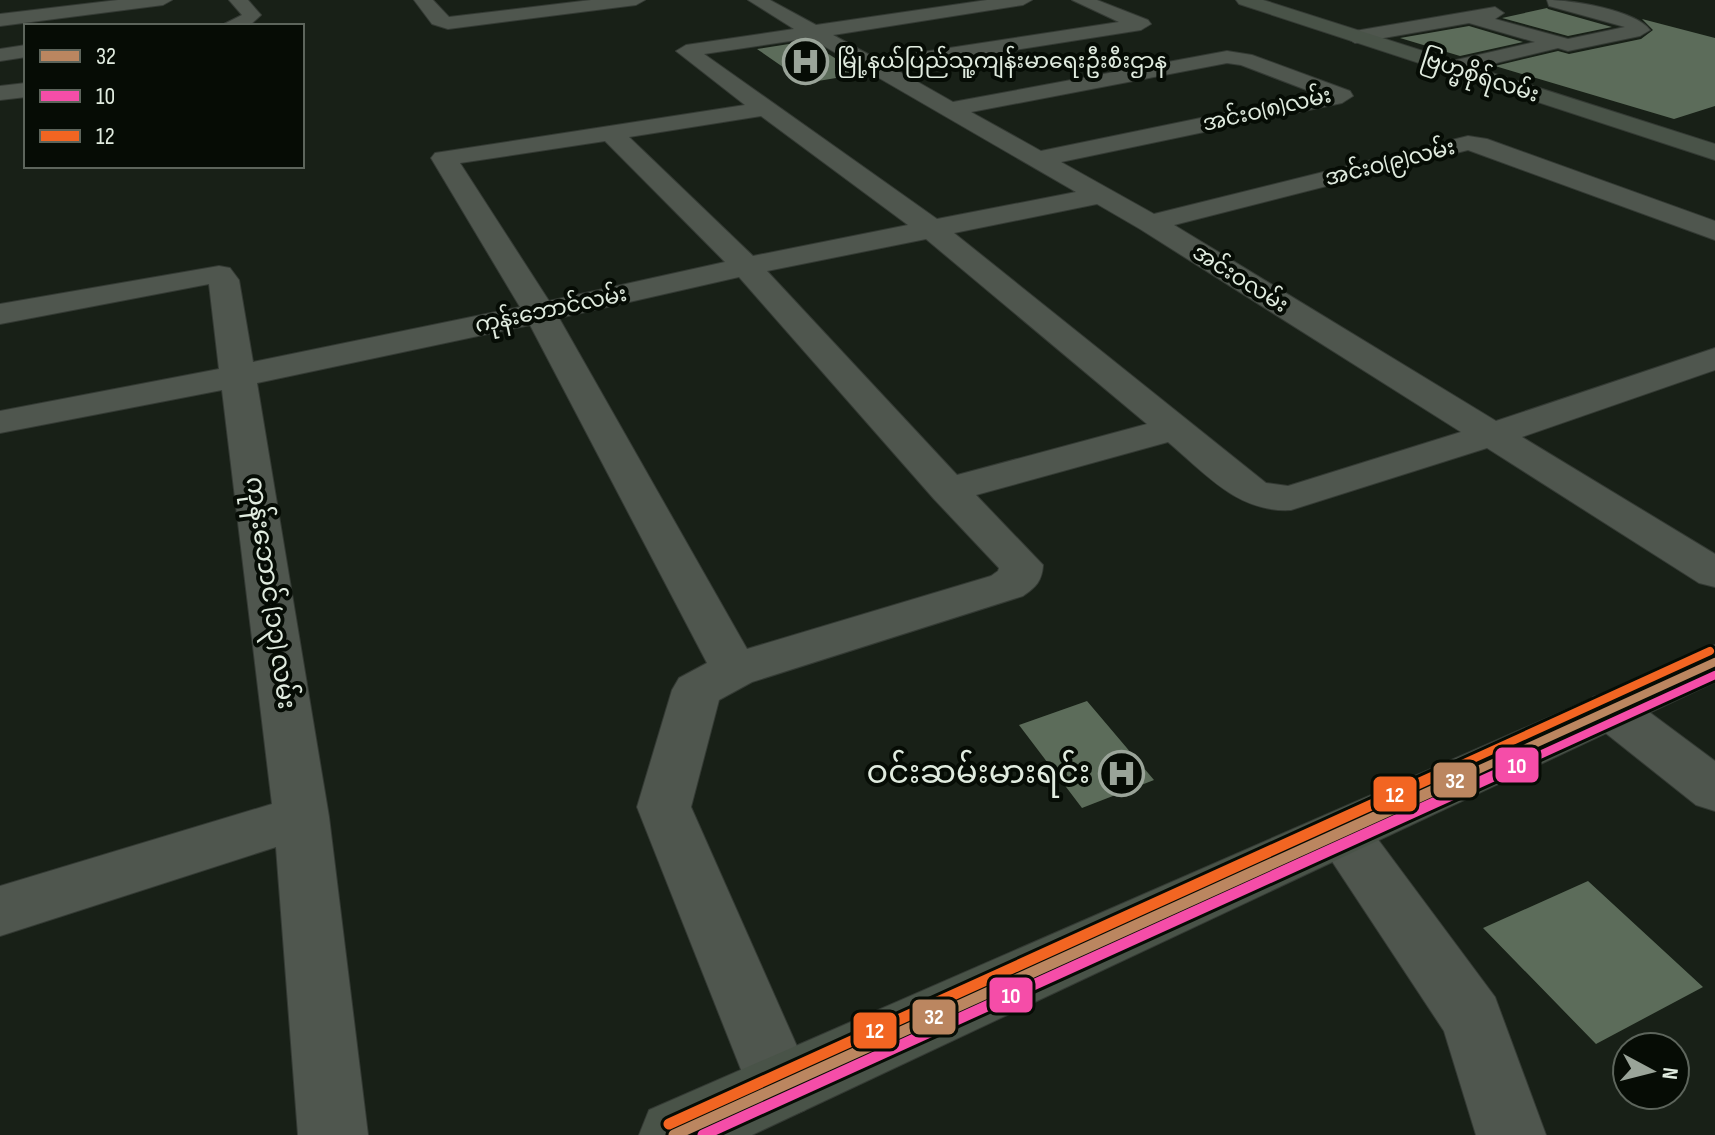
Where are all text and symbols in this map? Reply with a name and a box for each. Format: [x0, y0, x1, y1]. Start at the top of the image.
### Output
legend [24, 24, 304, 168]
hospital icon: မြို့နယ်ပြည်သူ့ကျန်းမာရေးဦးစီးဌာန [782, 37, 830, 85]
text: 32 [96, 42, 116, 71]
street label: ဗြဟ္မစိုရ်လမ်း [1417, 42, 1543, 112]
place label: မြို့နယ်ပြည်သူ့ကျန်းမာရေးဦးစီးဌာန [837, 45, 1167, 79]
street label: အင်းဝ(၈)လမ်း [1199, 79, 1334, 138]
text: 10 [96, 82, 115, 111]
text: 12 [96, 122, 115, 151]
street label: အင်းဝ(၉)လမ်း [1322, 131, 1458, 195]
street label: အင်းဝလမ်း [1187, 237, 1294, 319]
street label: ကုန်းဘောင်လမ်း [472, 278, 630, 342]
street label: ကုန်းဘောင် (၁၃) လမ်း [234, 474, 305, 712]
line badge: 10 [1494, 746, 1540, 784]
place label: ဝင်းဆမ်းမားရင်း [867, 749, 1090, 798]
hospital icon: ဝင်းဆမ်းမားရင်း [1097, 749, 1145, 797]
text: 10 [1507, 753, 1527, 780]
line badge: 32 [1432, 761, 1478, 799]
text: 32 [1445, 768, 1465, 795]
line badge: 12 [1372, 775, 1418, 813]
text: 12 [1386, 782, 1404, 809]
line badge: 10 [988, 976, 1034, 1014]
text: 10 [1001, 983, 1021, 1010]
line badge: 32 [911, 998, 957, 1036]
text: 32 [924, 1004, 944, 1031]
line badge: 12 [852, 1011, 898, 1050]
text: 12 [866, 1018, 884, 1045]
north arrow [1611, 1031, 1691, 1111]
text: N [1655, 1066, 1683, 1081]

